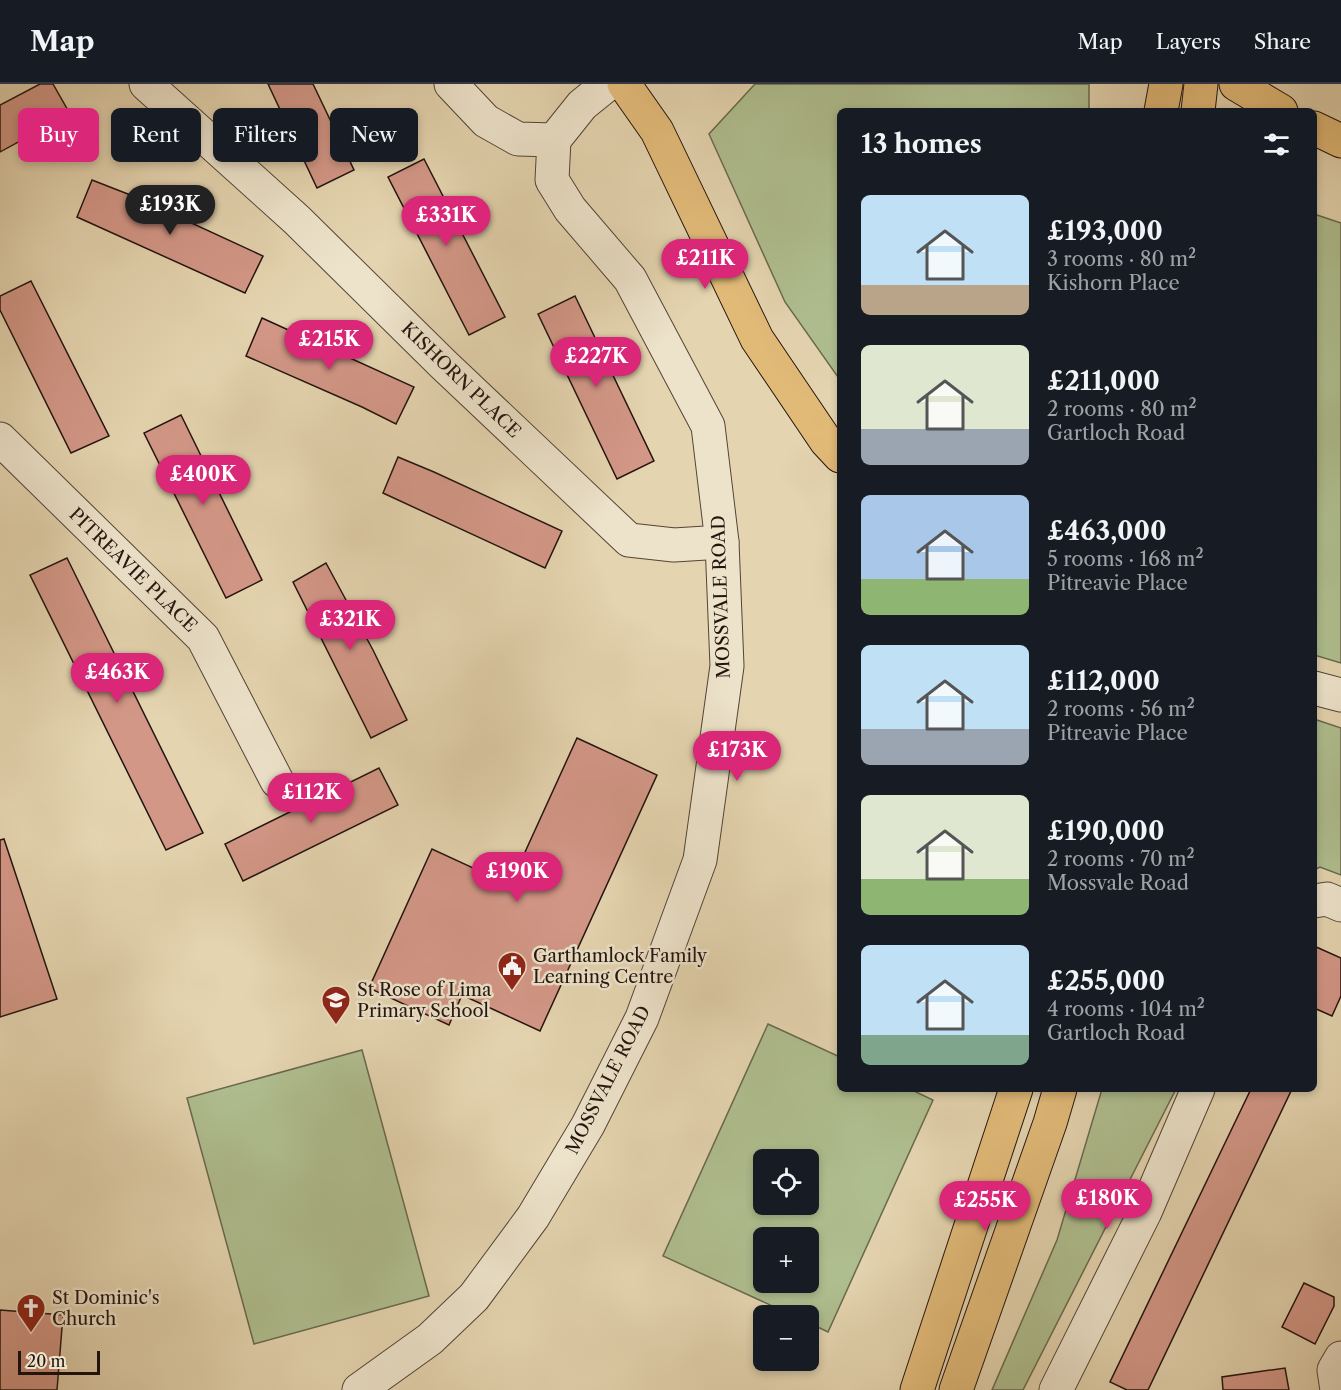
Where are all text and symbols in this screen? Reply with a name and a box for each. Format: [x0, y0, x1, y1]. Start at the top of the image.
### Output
text: Map [30, 24, 94, 58]
text: Map [1078, 29, 1123, 54]
text: Layers [1156, 29, 1221, 54]
text: Share [1254, 29, 1311, 54]
chip: Buy [18, 108, 99, 162]
chip: Rent [111, 108, 201, 162]
chip: Filters [213, 108, 318, 162]
chip: New [330, 108, 418, 162]
text: 13 homes [861, 128, 982, 160]
icon: filters [1260, 128, 1293, 161]
pin: £193K [128, 185, 212, 236]
text: £193K [139, 192, 201, 216]
pin: £331K [404, 196, 488, 247]
text: £331K [415, 203, 477, 227]
text: £193,000 [1047, 215, 1163, 247]
icon: home [909, 219, 981, 291]
pin: £211K [663, 239, 747, 290]
text: £211K [675, 246, 735, 270]
text: 3 rooms · 80 m² [1047, 247, 1196, 271]
text: Kishorn Place [1047, 271, 1180, 295]
street label: KISHORN PLACE [397, 318, 525, 442]
pin: £215K [287, 320, 371, 371]
text: £215K [298, 327, 360, 351]
pin: £227K [554, 337, 638, 388]
text: £227K [564, 344, 628, 368]
text: £211,000 [1047, 365, 1160, 397]
icon: home [909, 369, 981, 441]
text: 2 rooms · 80 m² [1047, 397, 1197, 421]
text: Gartloch Road [1047, 421, 1185, 445]
pin: £400K [161, 455, 245, 506]
text: £400K [170, 462, 236, 486]
street label: PITREAVIE PLACE [65, 503, 201, 637]
street label: MOSSVALE ROAD [707, 515, 735, 679]
text: £463,000 [1047, 515, 1167, 547]
icon: home [909, 519, 981, 591]
text: 5 rooms · 168 m² [1047, 547, 1204, 571]
text: Pitreavie Place [1047, 571, 1188, 595]
pin: £321K [308, 600, 392, 651]
text: £321K [319, 607, 381, 631]
pin: £463K [75, 653, 159, 704]
text: £463K [85, 660, 149, 684]
text: £112,000 [1047, 665, 1160, 697]
icon: home [909, 669, 981, 741]
text: 2 rooms · 56 m² [1047, 697, 1195, 721]
text: Pitreavie Place [1047, 721, 1188, 745]
pin: £173K [695, 731, 779, 782]
text: £173K [707, 738, 767, 762]
pin: £112K [269, 773, 353, 824]
text: £112K [281, 780, 341, 804]
text: £190,000 [1047, 815, 1164, 847]
icon: home [909, 819, 981, 891]
text: 2 rooms · 70 m² [1047, 847, 1195, 871]
pin: £190K [475, 852, 559, 903]
text: £190K [485, 859, 549, 883]
text: Mossvale Road [1047, 871, 1189, 895]
place label: Garthamlock Family Learning Centre [533, 945, 708, 988]
public building icon: Garthamlock Family Learning Centre [496, 950, 528, 992]
text: £255,000 [1047, 965, 1165, 997]
icon: home [909, 969, 981, 1041]
place label: St Rose of Lima Primary School [357, 979, 492, 1022]
school or university icon: St Rose of Lima Primary School [320, 984, 352, 1026]
text: 4 rooms · 104 m² [1047, 997, 1205, 1021]
street label: MOSSVALE ROAD [561, 1002, 655, 1158]
text: Gartloch Road [1047, 1021, 1185, 1045]
map controls [753, 1149, 819, 1371]
button: locate [753, 1149, 819, 1215]
pin: £180K [1065, 1179, 1149, 1230]
pin: £255K [943, 1181, 1027, 1232]
text: £180K [1075, 1186, 1139, 1210]
text: £255K [953, 1188, 1017, 1212]
button: + [753, 1227, 819, 1293]
place label: St Dominic's Church [52, 1287, 159, 1330]
church icon: St Dominic's Church [15, 1292, 47, 1334]
button: − [753, 1305, 819, 1371]
scale bar [18, 1348, 100, 1376]
text: 20 m [27, 1351, 66, 1371]

